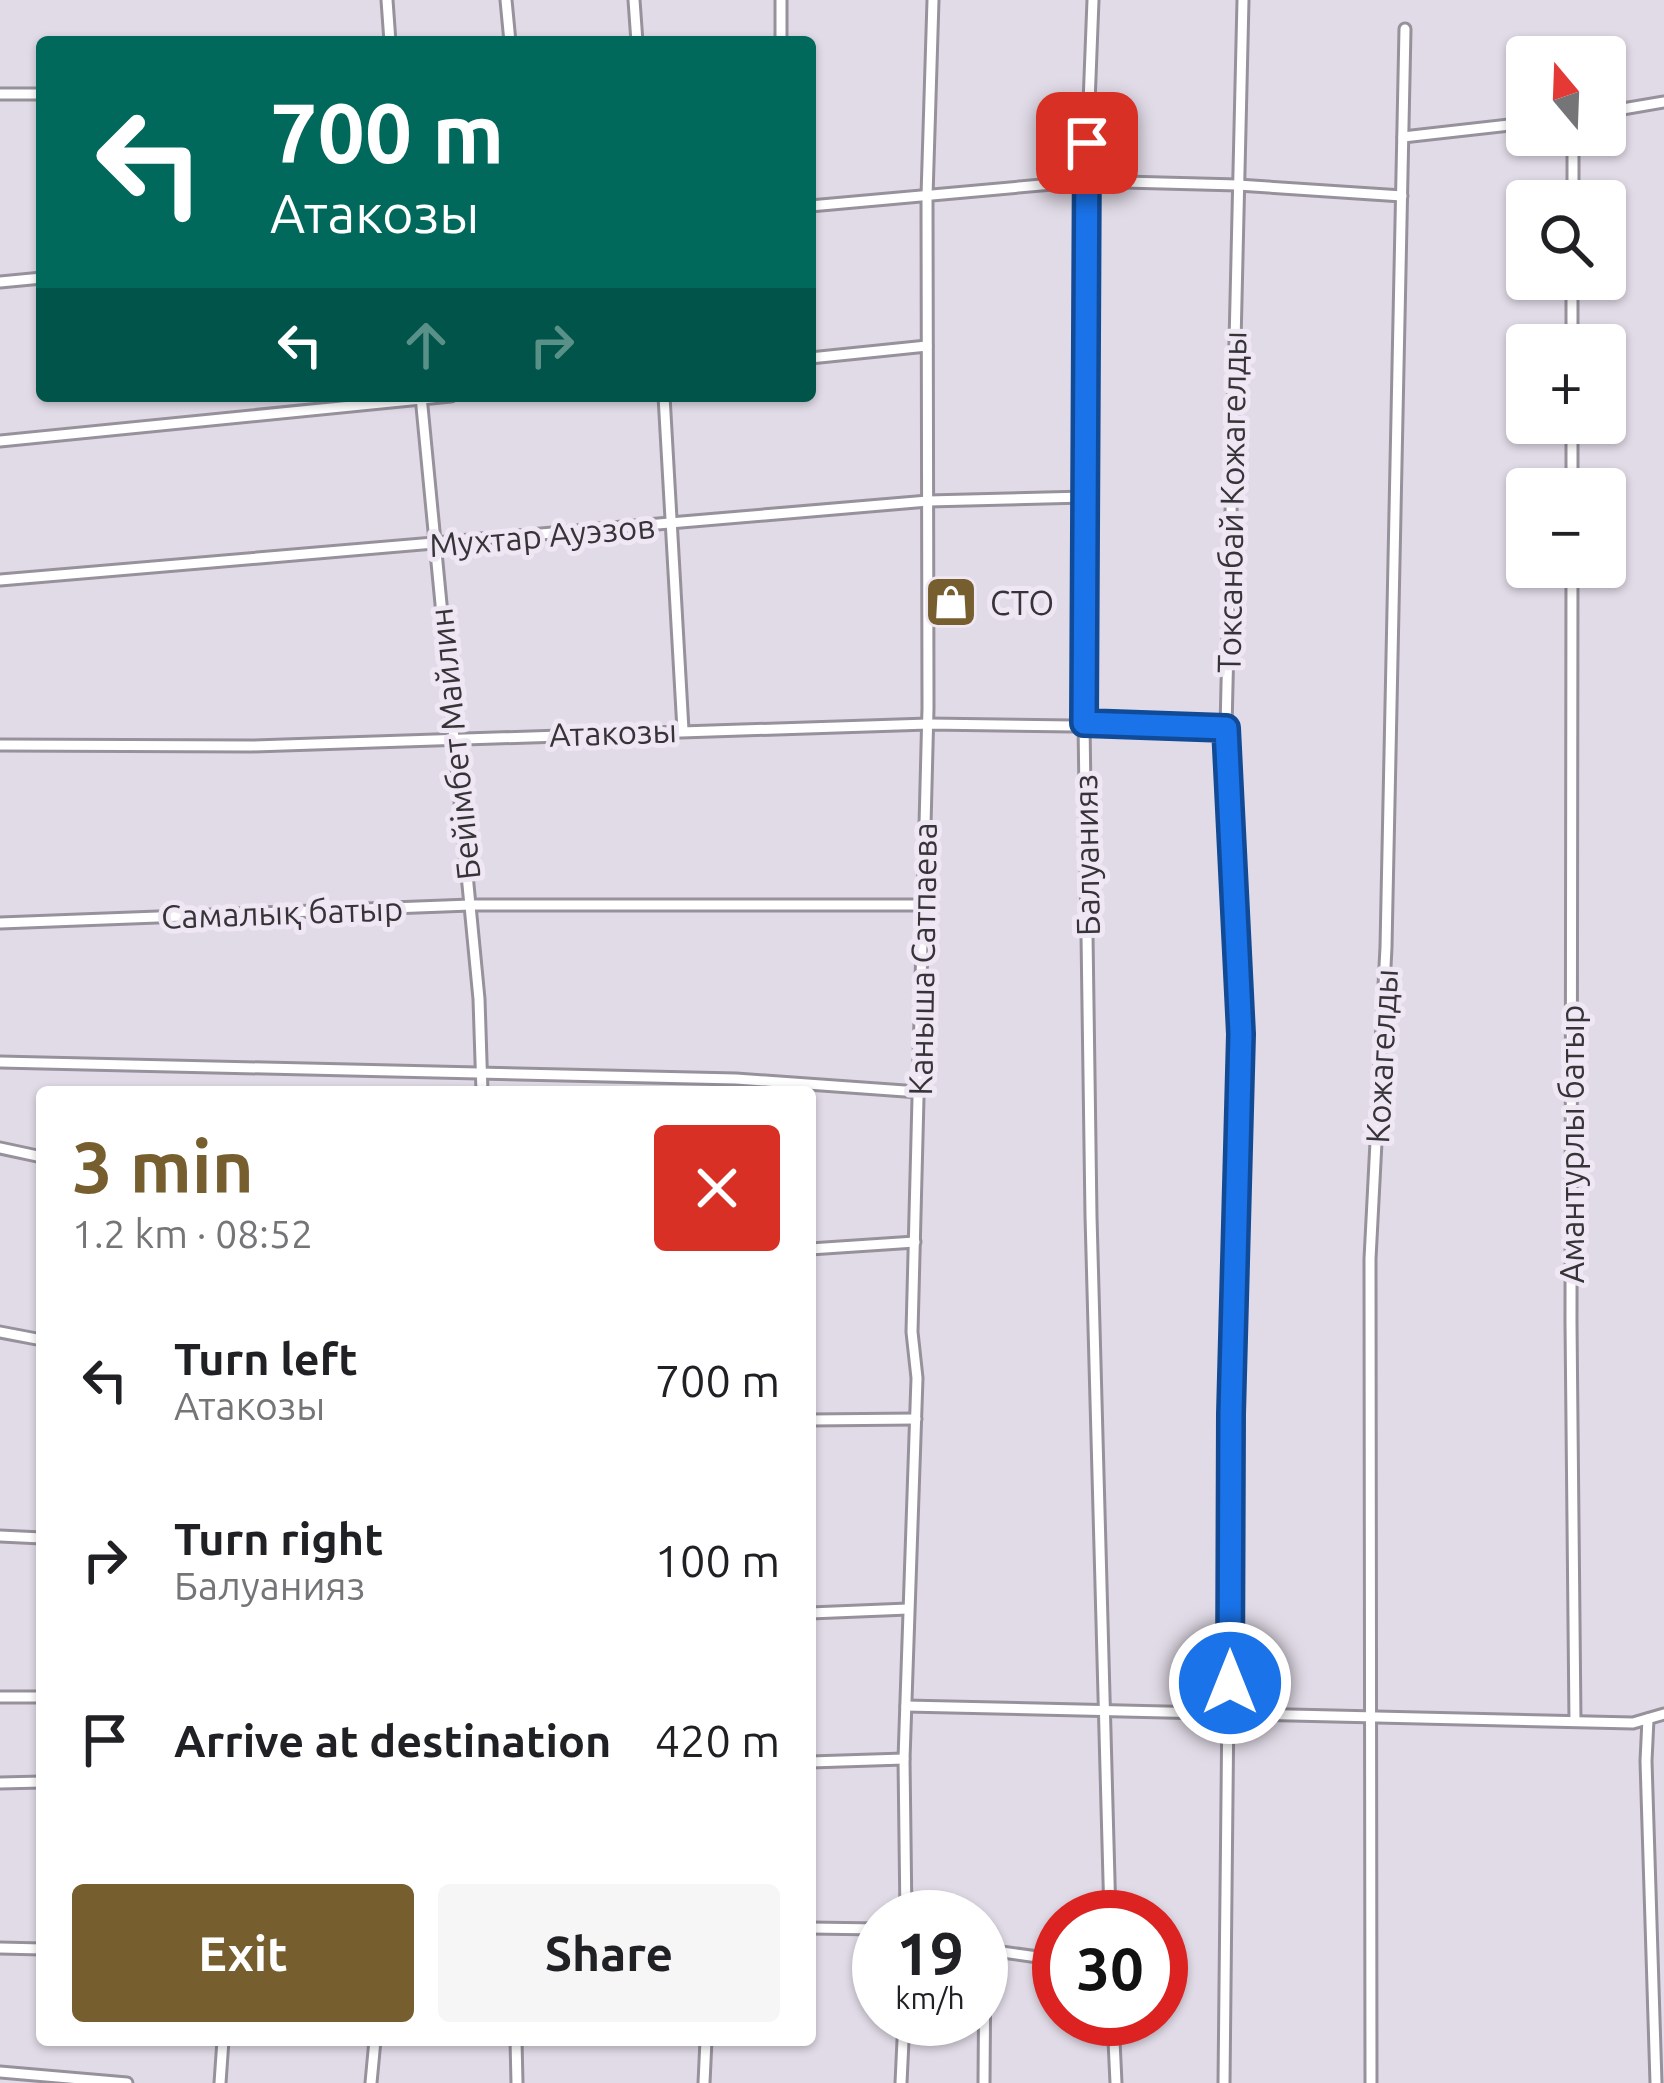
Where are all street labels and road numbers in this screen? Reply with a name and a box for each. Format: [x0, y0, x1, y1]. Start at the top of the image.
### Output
street label: Токсанбай Кожагелды [1210, 331, 1252, 673]
street label: Мухтар Ауэзов [427, 507, 657, 563]
street label: Бейімбет Майлин [421, 606, 487, 882]
street label: Атакозы [548, 711, 678, 753]
street label: Балуанияз [1066, 774, 1106, 936]
street label: Каныша Сатпаева [901, 822, 943, 1096]
street label: Самалық батыр [160, 889, 404, 935]
street label: Кожагелды [1358, 968, 1404, 1144]
street label: Амантурлы батыр [1553, 1005, 1590, 1283]

